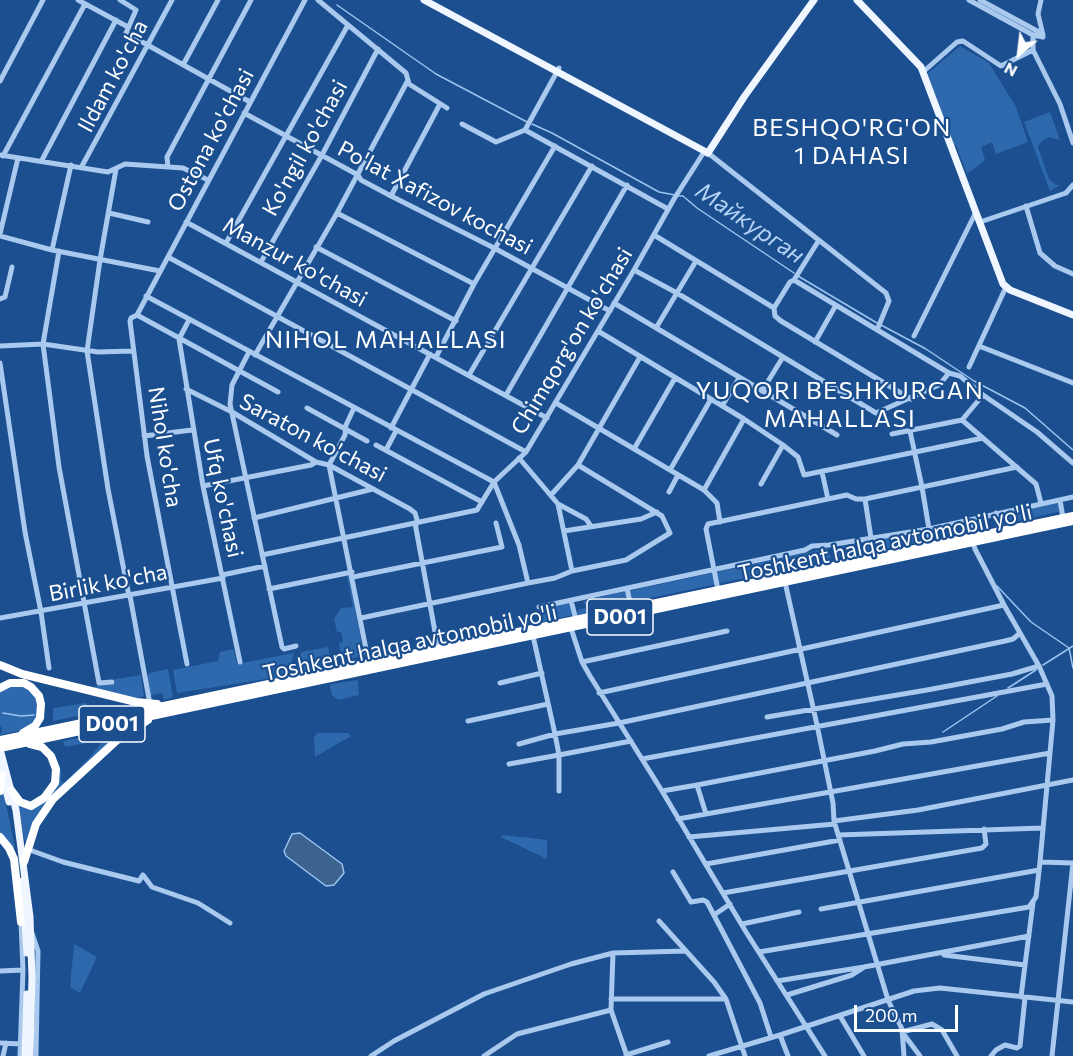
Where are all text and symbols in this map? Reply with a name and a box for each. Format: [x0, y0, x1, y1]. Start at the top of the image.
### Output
street label: Ildam ko'cha [72, 15, 154, 137]
north arrow [989, 24, 1049, 84]
text: N [1001, 59, 1020, 82]
street label: Ostona ko'chasi [162, 64, 260, 216]
street label: Ko'ngil ko'chasi [257, 75, 353, 221]
district label: BESHQO'RG'ON 1 DAHASI [752, 114, 952, 170]
street label: Po'lat Xafizov kochasi [333, 136, 537, 260]
water label: Майкурган [690, 176, 810, 270]
street label: Manzur ko'chasi [218, 211, 372, 313]
street label: Chimqorg'on ko'chasi [506, 243, 638, 439]
district label: NIHOL MAHALLASI [265, 326, 507, 354]
district label: YUQORI BESHKURGAN MAHALLASI [696, 377, 984, 433]
street label: Nihol ko'cha [142, 385, 188, 509]
street label: Saraton ko'chasi [235, 388, 391, 488]
street label: Ufq ko'chasi [197, 436, 249, 560]
street label: Toshkent halqa avtomobil yo'li [735, 499, 1035, 587]
street label: Birlik ko'cha [47, 559, 169, 607]
street label: Toshkent halqa avtomobil yo'li [260, 599, 560, 687]
road number: D001 [587, 599, 653, 635]
road number: D001 [79, 706, 145, 742]
scale bar [857, 993, 960, 1031]
text: 200 m [865, 1004, 918, 1026]

